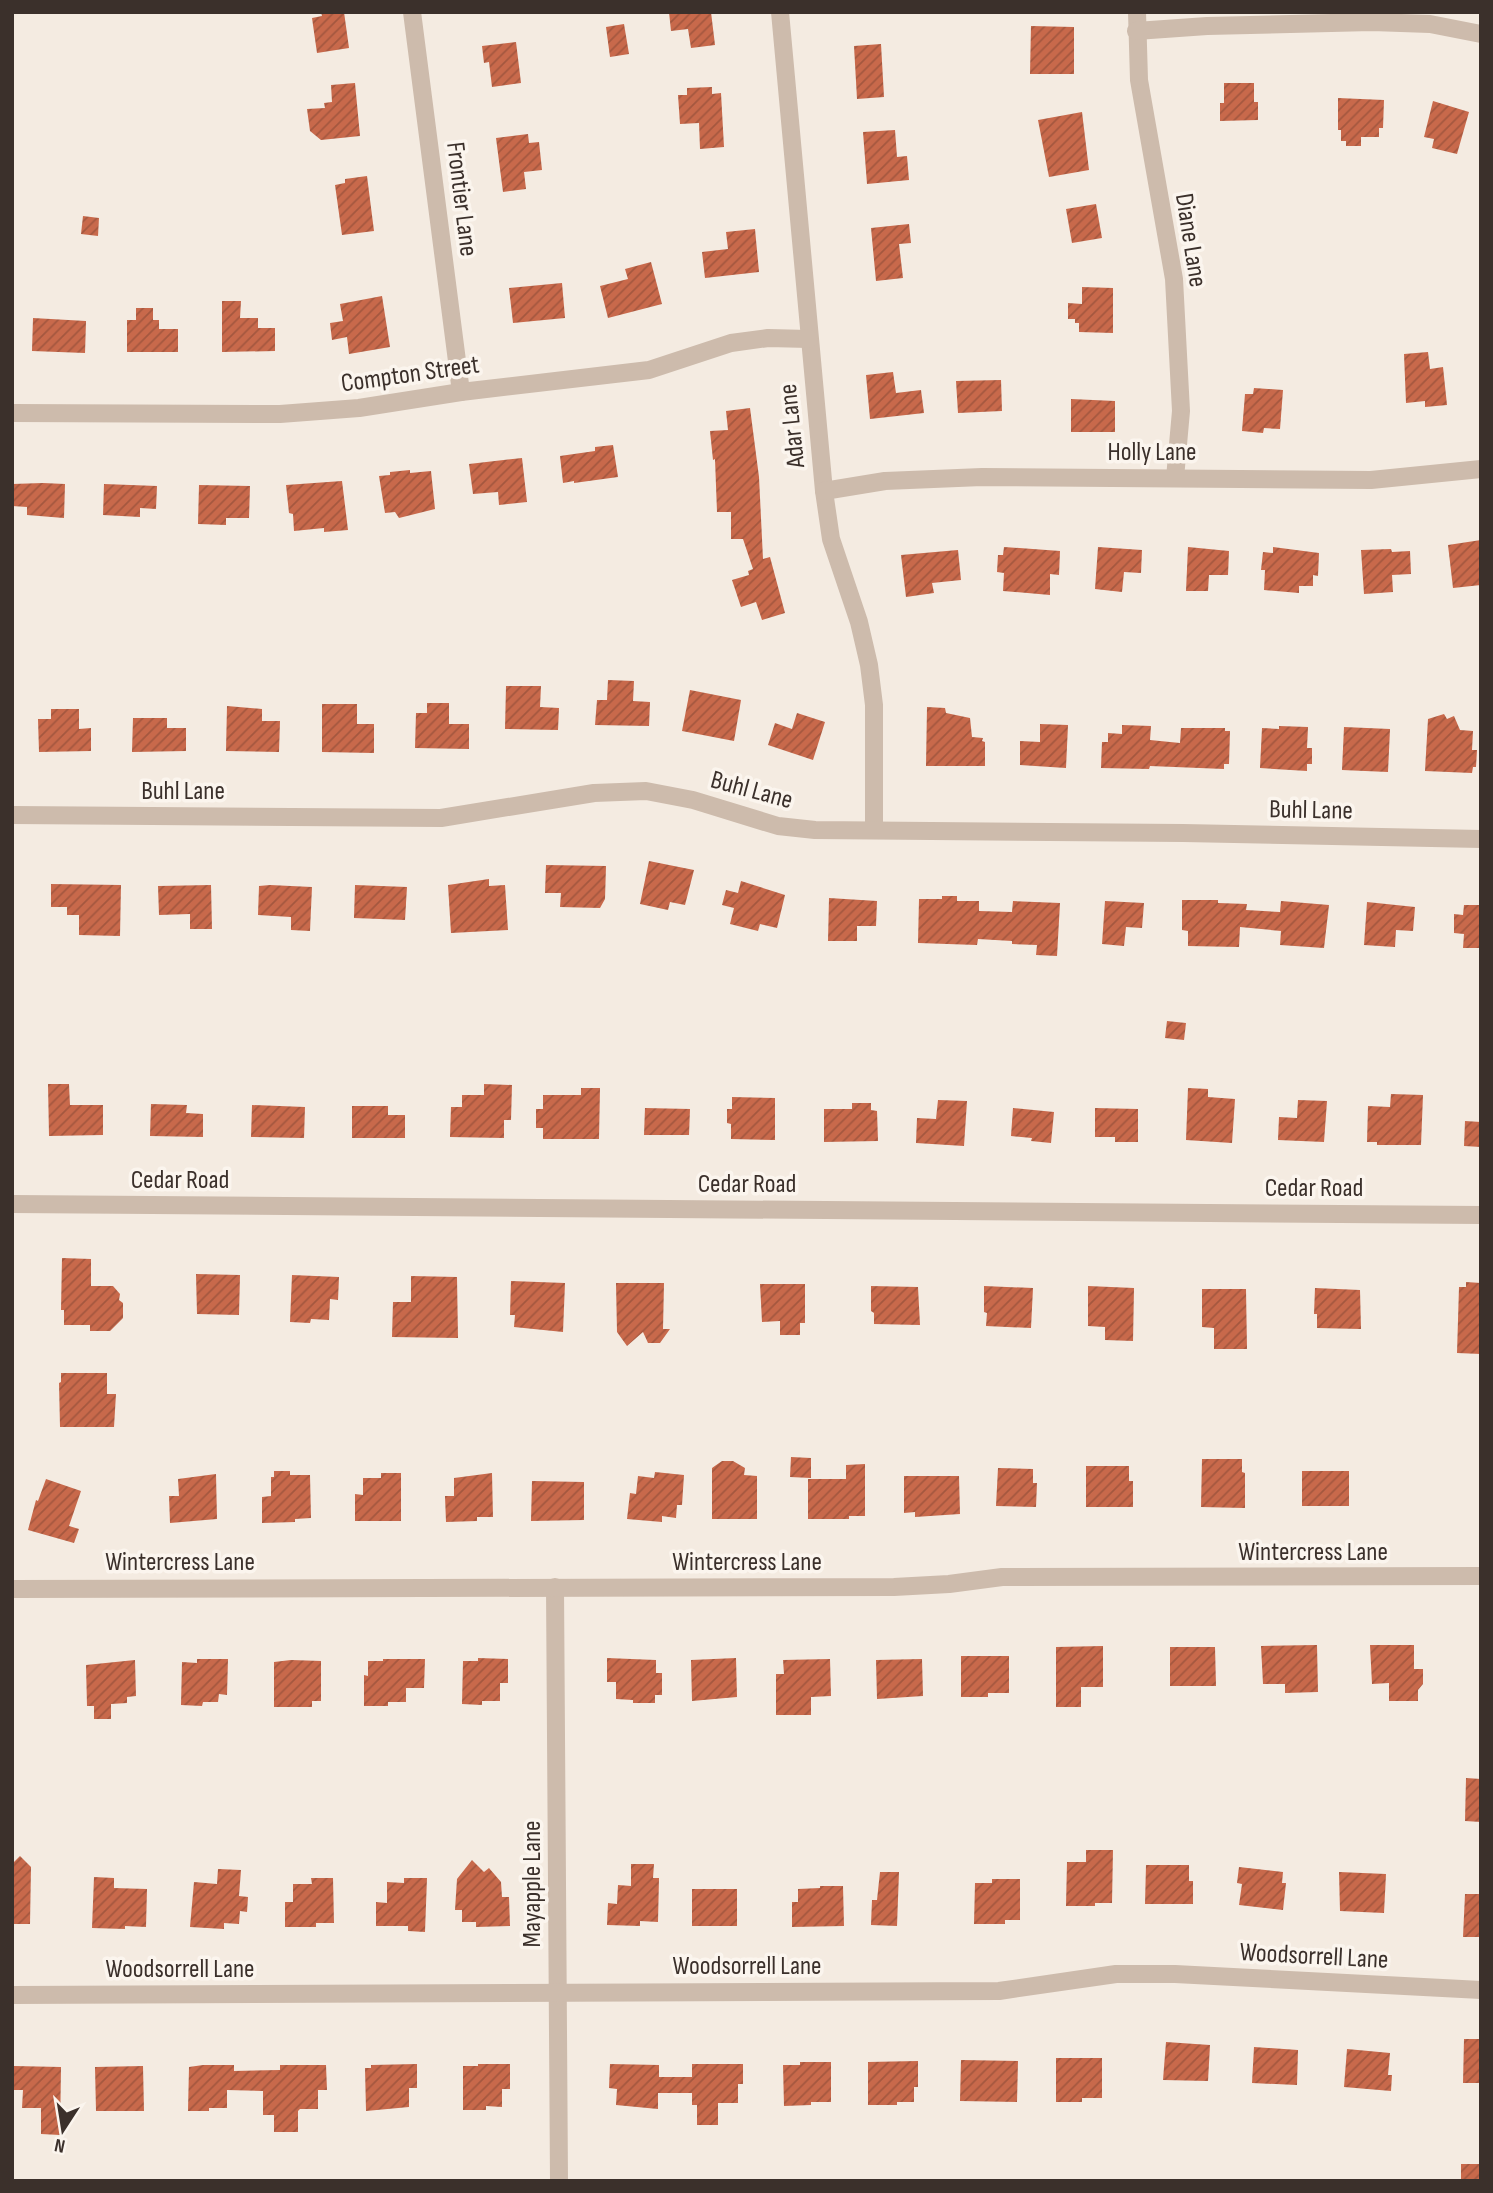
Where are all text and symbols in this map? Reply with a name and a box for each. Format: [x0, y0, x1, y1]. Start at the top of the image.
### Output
street label: Frontier Lane [439, 140, 484, 258]
street label: Diane Lane [1168, 191, 1213, 289]
street label: Compton Street [339, 349, 481, 400]
street label: Adar Lane [773, 382, 812, 470]
street label: Holly Lane [1107, 437, 1197, 468]
street label: Buhl Lane [707, 765, 796, 816]
street label: Buhl Lane [141, 776, 225, 807]
street label: Buhl Lane [1269, 794, 1353, 827]
street label: Cedar Road [131, 1165, 229, 1196]
street label: Cedar Road [698, 1169, 796, 1200]
street label: Cedar Road [1265, 1173, 1363, 1204]
street label: Wintercress Lane [1238, 1537, 1388, 1568]
street label: Wintercress Lane [105, 1547, 255, 1578]
street label: Wintercress Lane [672, 1547, 822, 1578]
street label: Mayapple Lane [517, 1820, 548, 1948]
street label: Woodsorrell Lane [1239, 1937, 1389, 1976]
street label: Woodsorrell Lane [672, 1951, 822, 1982]
street label: Woodsorrell Lane [105, 1954, 255, 1985]
north arrow [28, 2095, 98, 2165]
text: N [52, 2133, 67, 2157]

